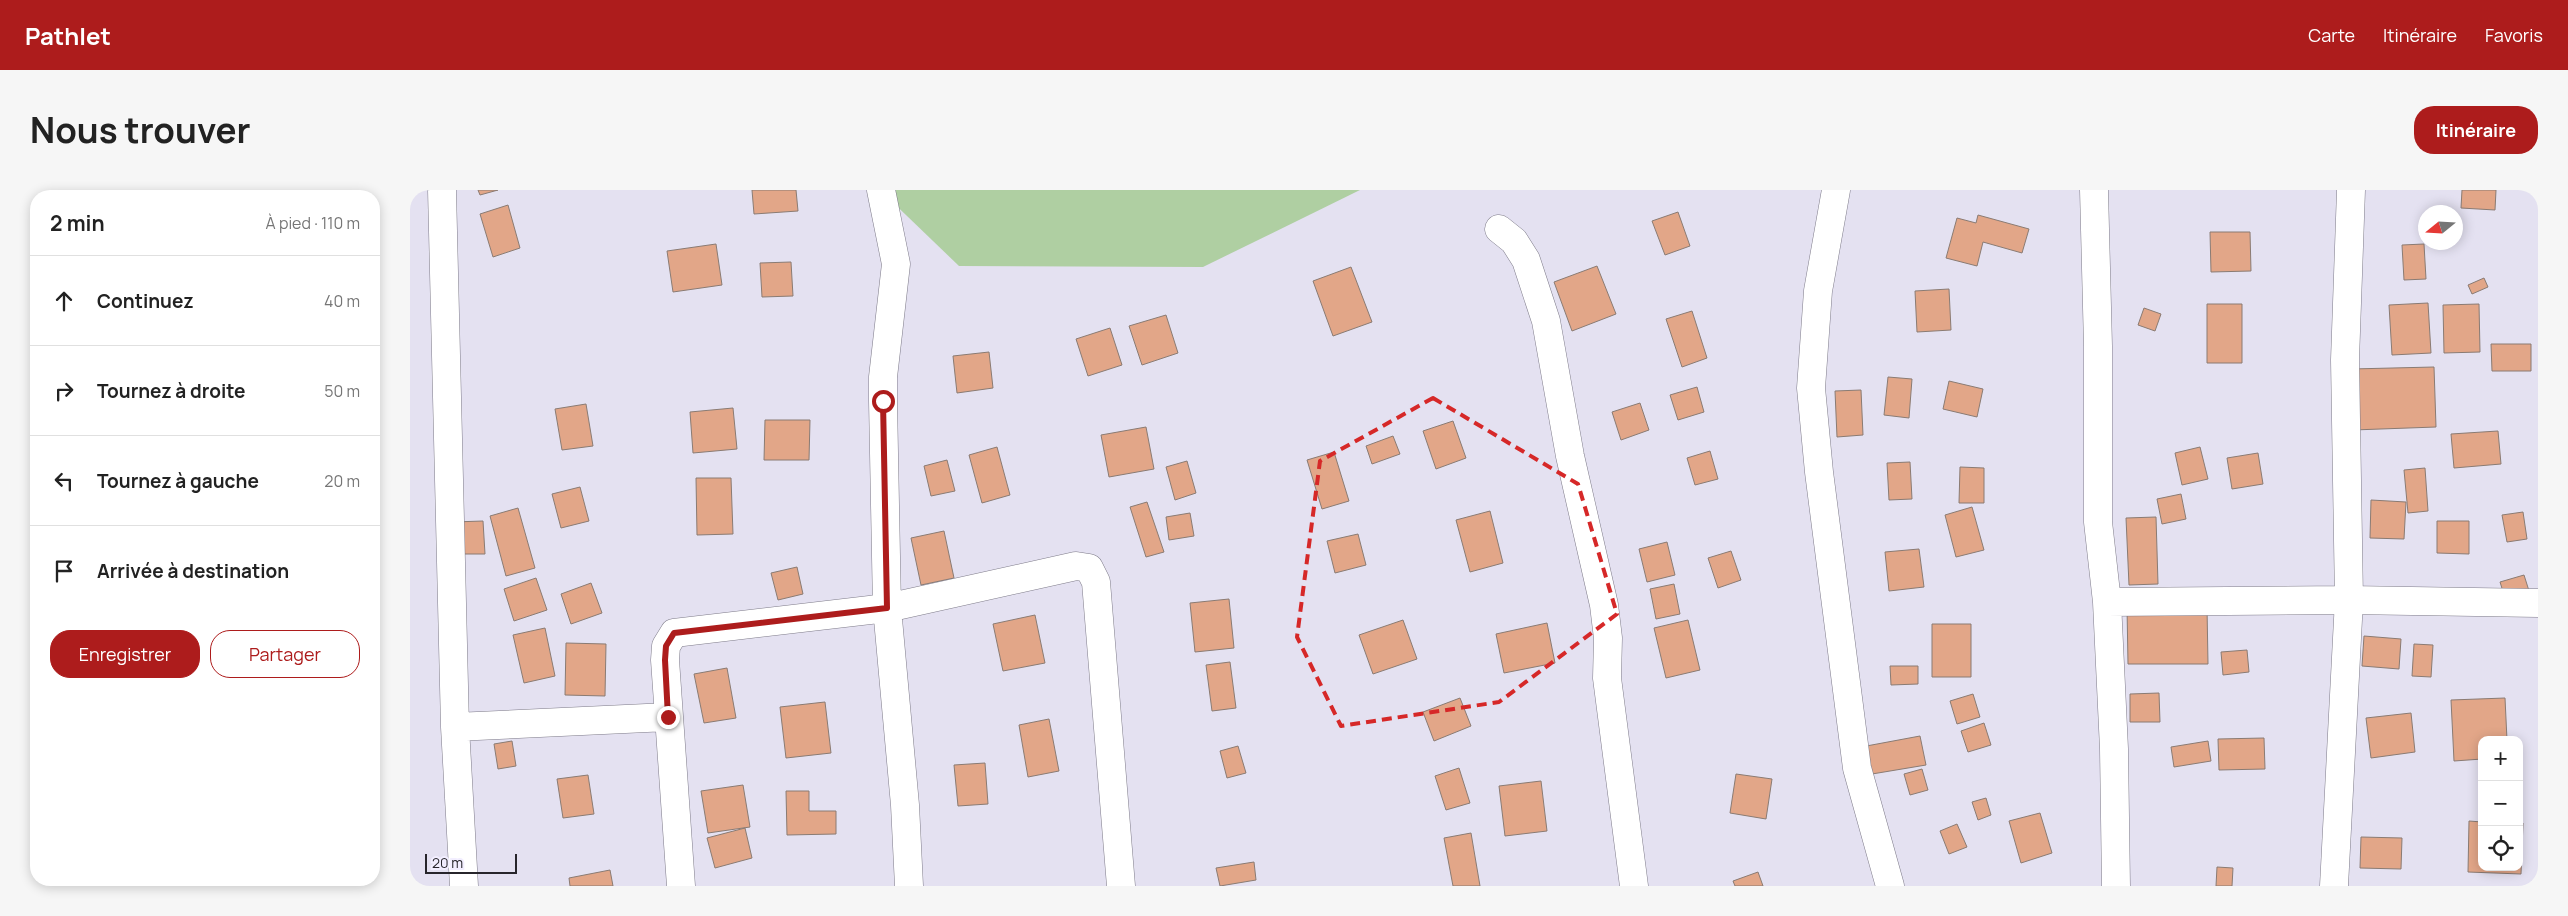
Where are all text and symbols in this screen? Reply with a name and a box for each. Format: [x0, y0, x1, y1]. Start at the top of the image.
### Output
text: Pathlet [25, 19, 111, 52]
text: Carte [2308, 23, 2355, 47]
text: Itinéraire [2383, 23, 2457, 47]
text: Favoris [2485, 23, 2543, 47]
text: Nous trouver [30, 106, 251, 154]
button: Itinéraire [2414, 106, 2538, 154]
north arrow [2418, 205, 2463, 250]
text: 2 min [50, 209, 105, 237]
text: À pied · 110 m [266, 212, 360, 234]
icon: ahead [50, 287, 78, 315]
text: Continuez [97, 288, 194, 314]
text: 40 m [324, 290, 360, 312]
icon: right [50, 377, 78, 405]
text: Tournez à droite [97, 378, 245, 404]
text: 50 m [324, 380, 360, 402]
route start [872, 390, 895, 413]
icon: left [50, 467, 78, 495]
text: Tournez à gauche [97, 468, 259, 494]
text: 20 m [324, 470, 360, 492]
icon: arrive [50, 557, 78, 585]
text: Arrivée à destination [97, 558, 289, 584]
button: Enregistrer [50, 630, 200, 678]
button: Partager [210, 630, 360, 678]
route end [657, 706, 680, 729]
map controls [2478, 736, 2523, 871]
button: + [2478, 736, 2523, 781]
button: − [2478, 781, 2523, 826]
button: locate [2478, 826, 2523, 871]
scale bar [425, 851, 518, 874]
text: 20 m [432, 853, 463, 872]

